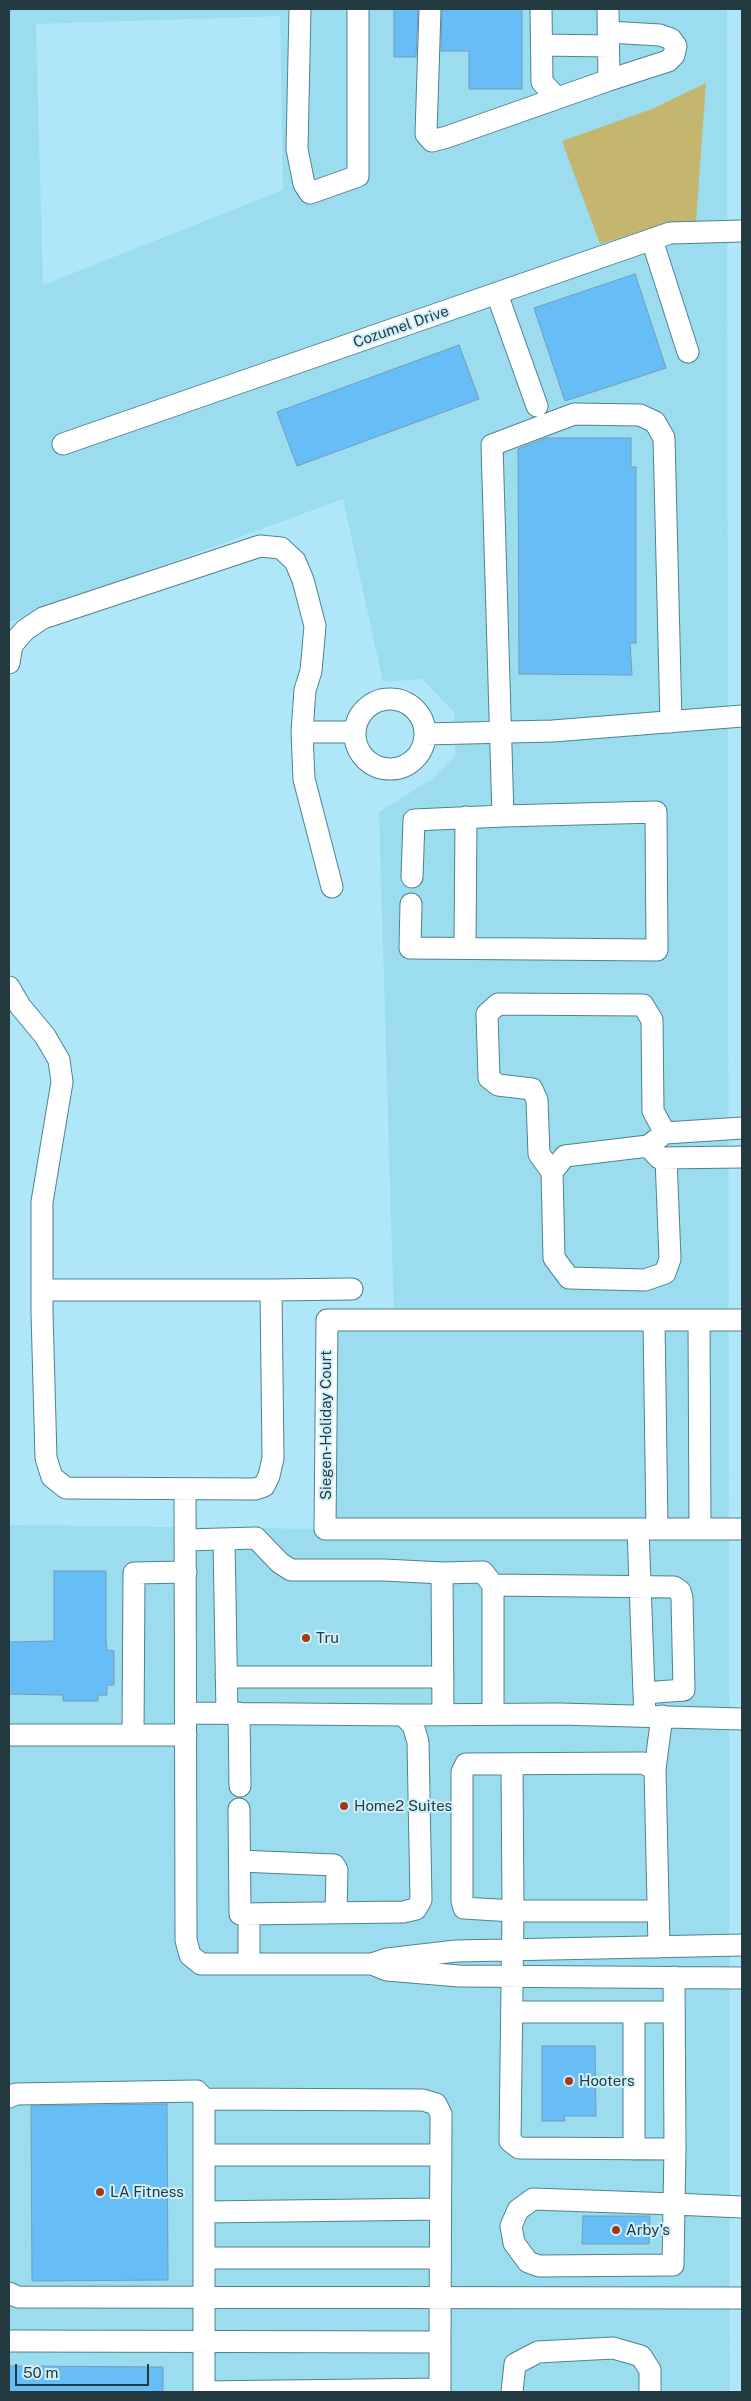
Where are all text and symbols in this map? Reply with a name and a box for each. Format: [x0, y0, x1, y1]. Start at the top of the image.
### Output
street label: Cozumel Drive [351, 302, 451, 352]
street label: Siegen-Holiday Court [317, 1350, 335, 1500]
place label: Tru [316, 1629, 339, 1647]
marker: Tru [300, 1632, 312, 1644]
place label: Home2 Suites [354, 1797, 452, 1815]
marker: Home2 Suites [338, 1800, 350, 1812]
place label: Hooters [579, 2072, 635, 2090]
marker: Hooters [563, 2075, 575, 2087]
place label: LA Fitness [110, 2183, 184, 2201]
marker: LA Fitness [94, 2186, 106, 2198]
place label: Arby's [626, 2221, 670, 2239]
marker: Arby's [610, 2224, 622, 2236]
scale bar [18, 2354, 151, 2386]
text: 50 m [23, 2364, 58, 2381]

